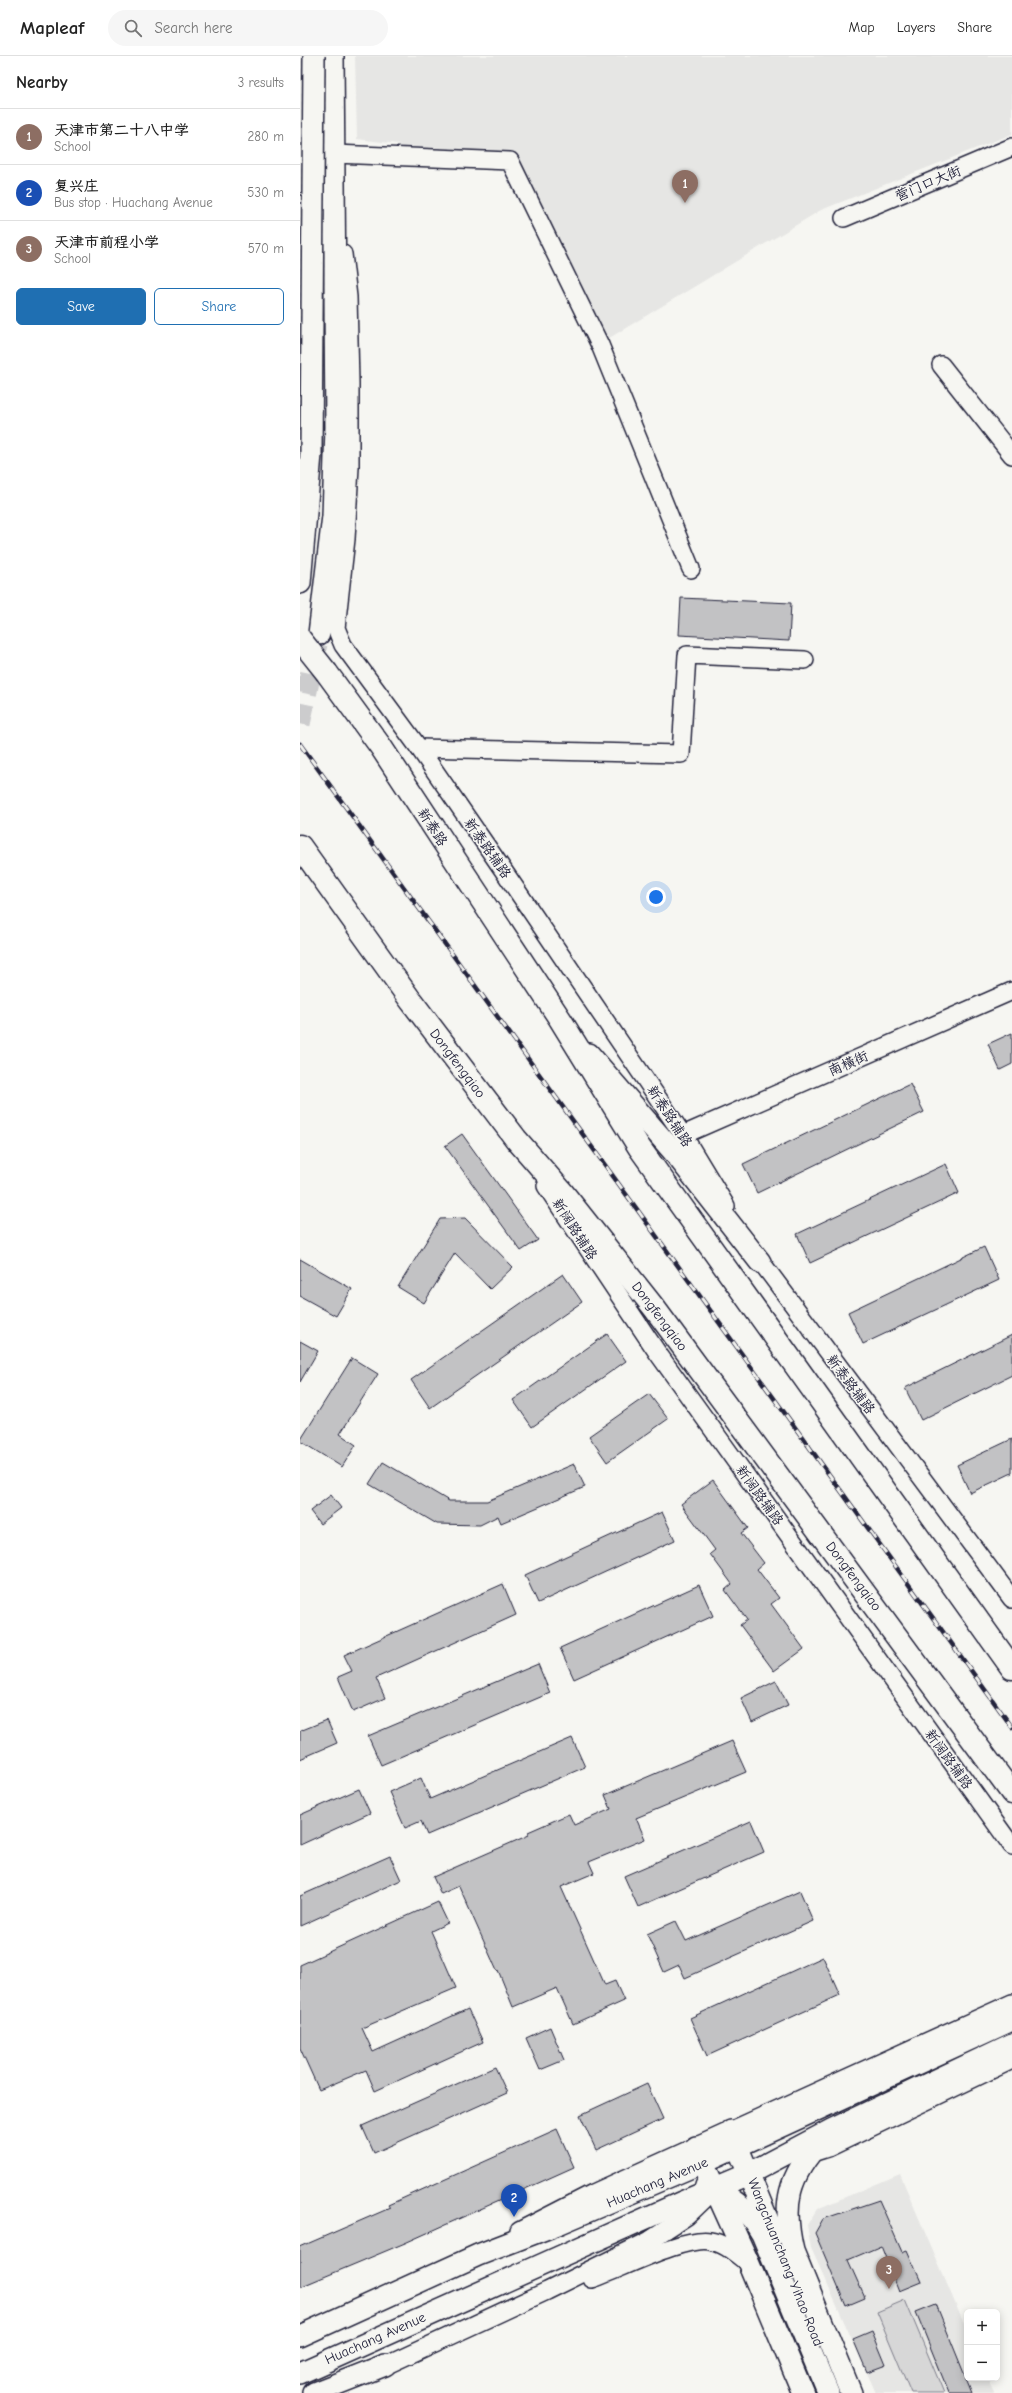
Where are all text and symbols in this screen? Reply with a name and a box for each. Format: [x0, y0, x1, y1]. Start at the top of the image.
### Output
search box [108, 10, 388, 46]
text: Mapleaf [20, 17, 84, 39]
icon: search [122, 17, 144, 39]
text: Search here [154, 19, 233, 37]
text: Map [848, 19, 875, 36]
text: Layers [897, 19, 935, 36]
text: Share [957, 19, 992, 36]
text: Nearby [16, 73, 67, 92]
text: 3 results [238, 75, 284, 90]
text: 天津市第二十八中学 [54, 121, 189, 139]
text: 1 [26, 129, 32, 144]
text: 280 m [247, 129, 284, 144]
text: School [54, 139, 91, 154]
street label: 营门口大街 [893, 162, 964, 205]
pin: 1 [672, 170, 698, 203]
text: 复兴庄 [54, 177, 99, 195]
text: 2 [26, 185, 32, 200]
text: 530 m [247, 185, 284, 200]
text: Bus stop · Huachang Avenue [54, 195, 213, 210]
text: 天津市前程小学 [54, 233, 159, 251]
text: 3 [26, 241, 32, 256]
text: 570 m [248, 241, 284, 256]
text: School [54, 251, 91, 266]
button: Save [16, 288, 146, 325]
button: Share [154, 288, 284, 325]
street label: 新泰路 [414, 805, 451, 850]
street label: 新泰路辅路 [461, 815, 515, 882]
your location [646, 887, 666, 907]
street label: Dongfengqiao [426, 1025, 489, 1101]
street label: 南横街 [826, 1047, 871, 1080]
street label: 新泰路辅路 [643, 1082, 696, 1150]
street label: 新阔路辅路 [548, 1195, 601, 1263]
street label: Dongfengqiao [628, 1278, 691, 1354]
street label: 新泰路辅路 [823, 1351, 878, 1417]
street label: 新阔路辅路 [732, 1462, 787, 1529]
street label: Dongfengqiao [822, 1538, 885, 1614]
street label: 新阔路辅路 [921, 1726, 976, 1793]
street label: Huachang Avenue [604, 2153, 710, 2211]
street label: Wangchuanchang Yihao Road [744, 2176, 827, 2349]
pin: 2 [501, 2184, 527, 2217]
pin: 3 [876, 2256, 902, 2289]
street label: Huachang Avenue [322, 2309, 428, 2368]
map controls [964, 2309, 1000, 2381]
button: + [964, 2309, 1000, 2345]
button: − [964, 2345, 1000, 2381]

